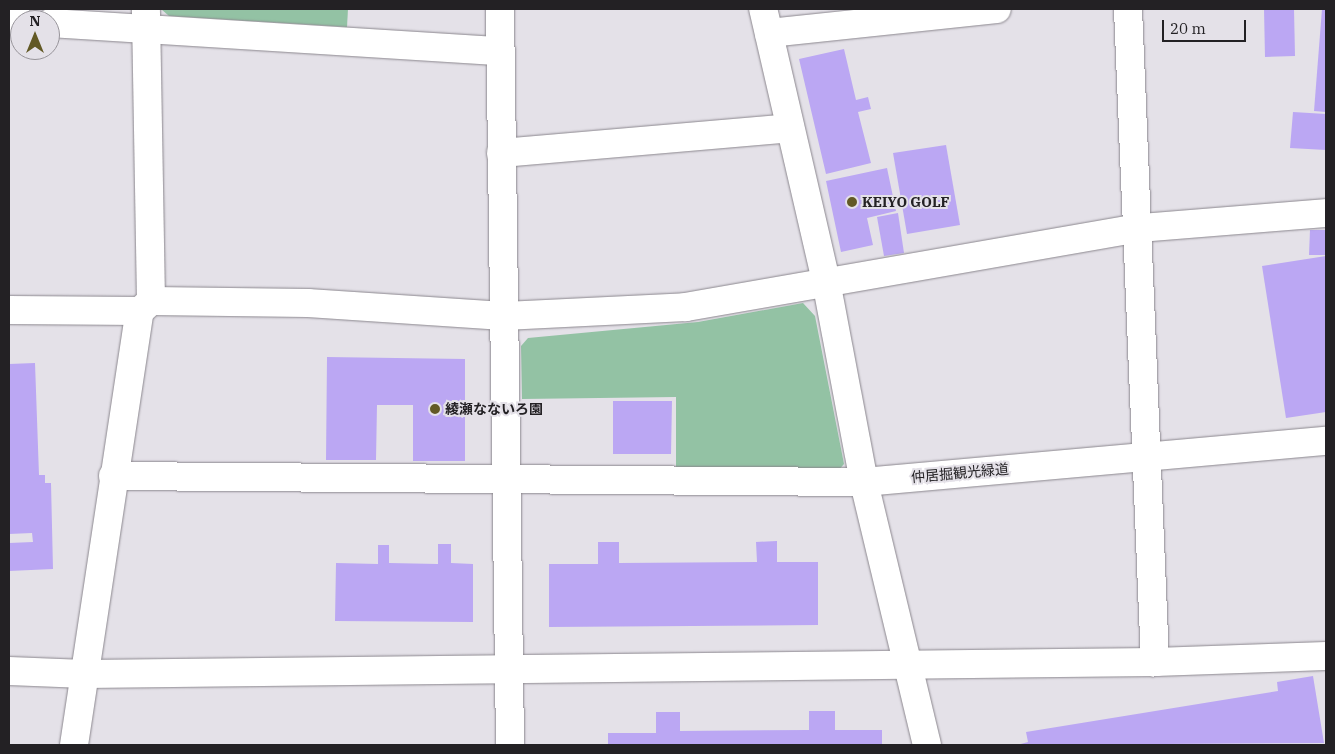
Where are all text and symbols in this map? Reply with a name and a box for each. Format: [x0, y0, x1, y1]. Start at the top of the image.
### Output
north arrow [10, 10, 60, 60]
scale bar [1165, 10, 1249, 42]
text: N [29, 12, 41, 30]
text: 20 m [1170, 19, 1206, 38]
place label: KEIYO GOLF [862, 194, 950, 210]
marker: KEIYO GOLF [846, 196, 858, 208]
place label: 綾瀬なないろ園 [445, 401, 543, 417]
marker: 綾瀬なないろ園 [429, 403, 441, 415]
street label: 仲居掘観光緑道 [910, 460, 1010, 486]

